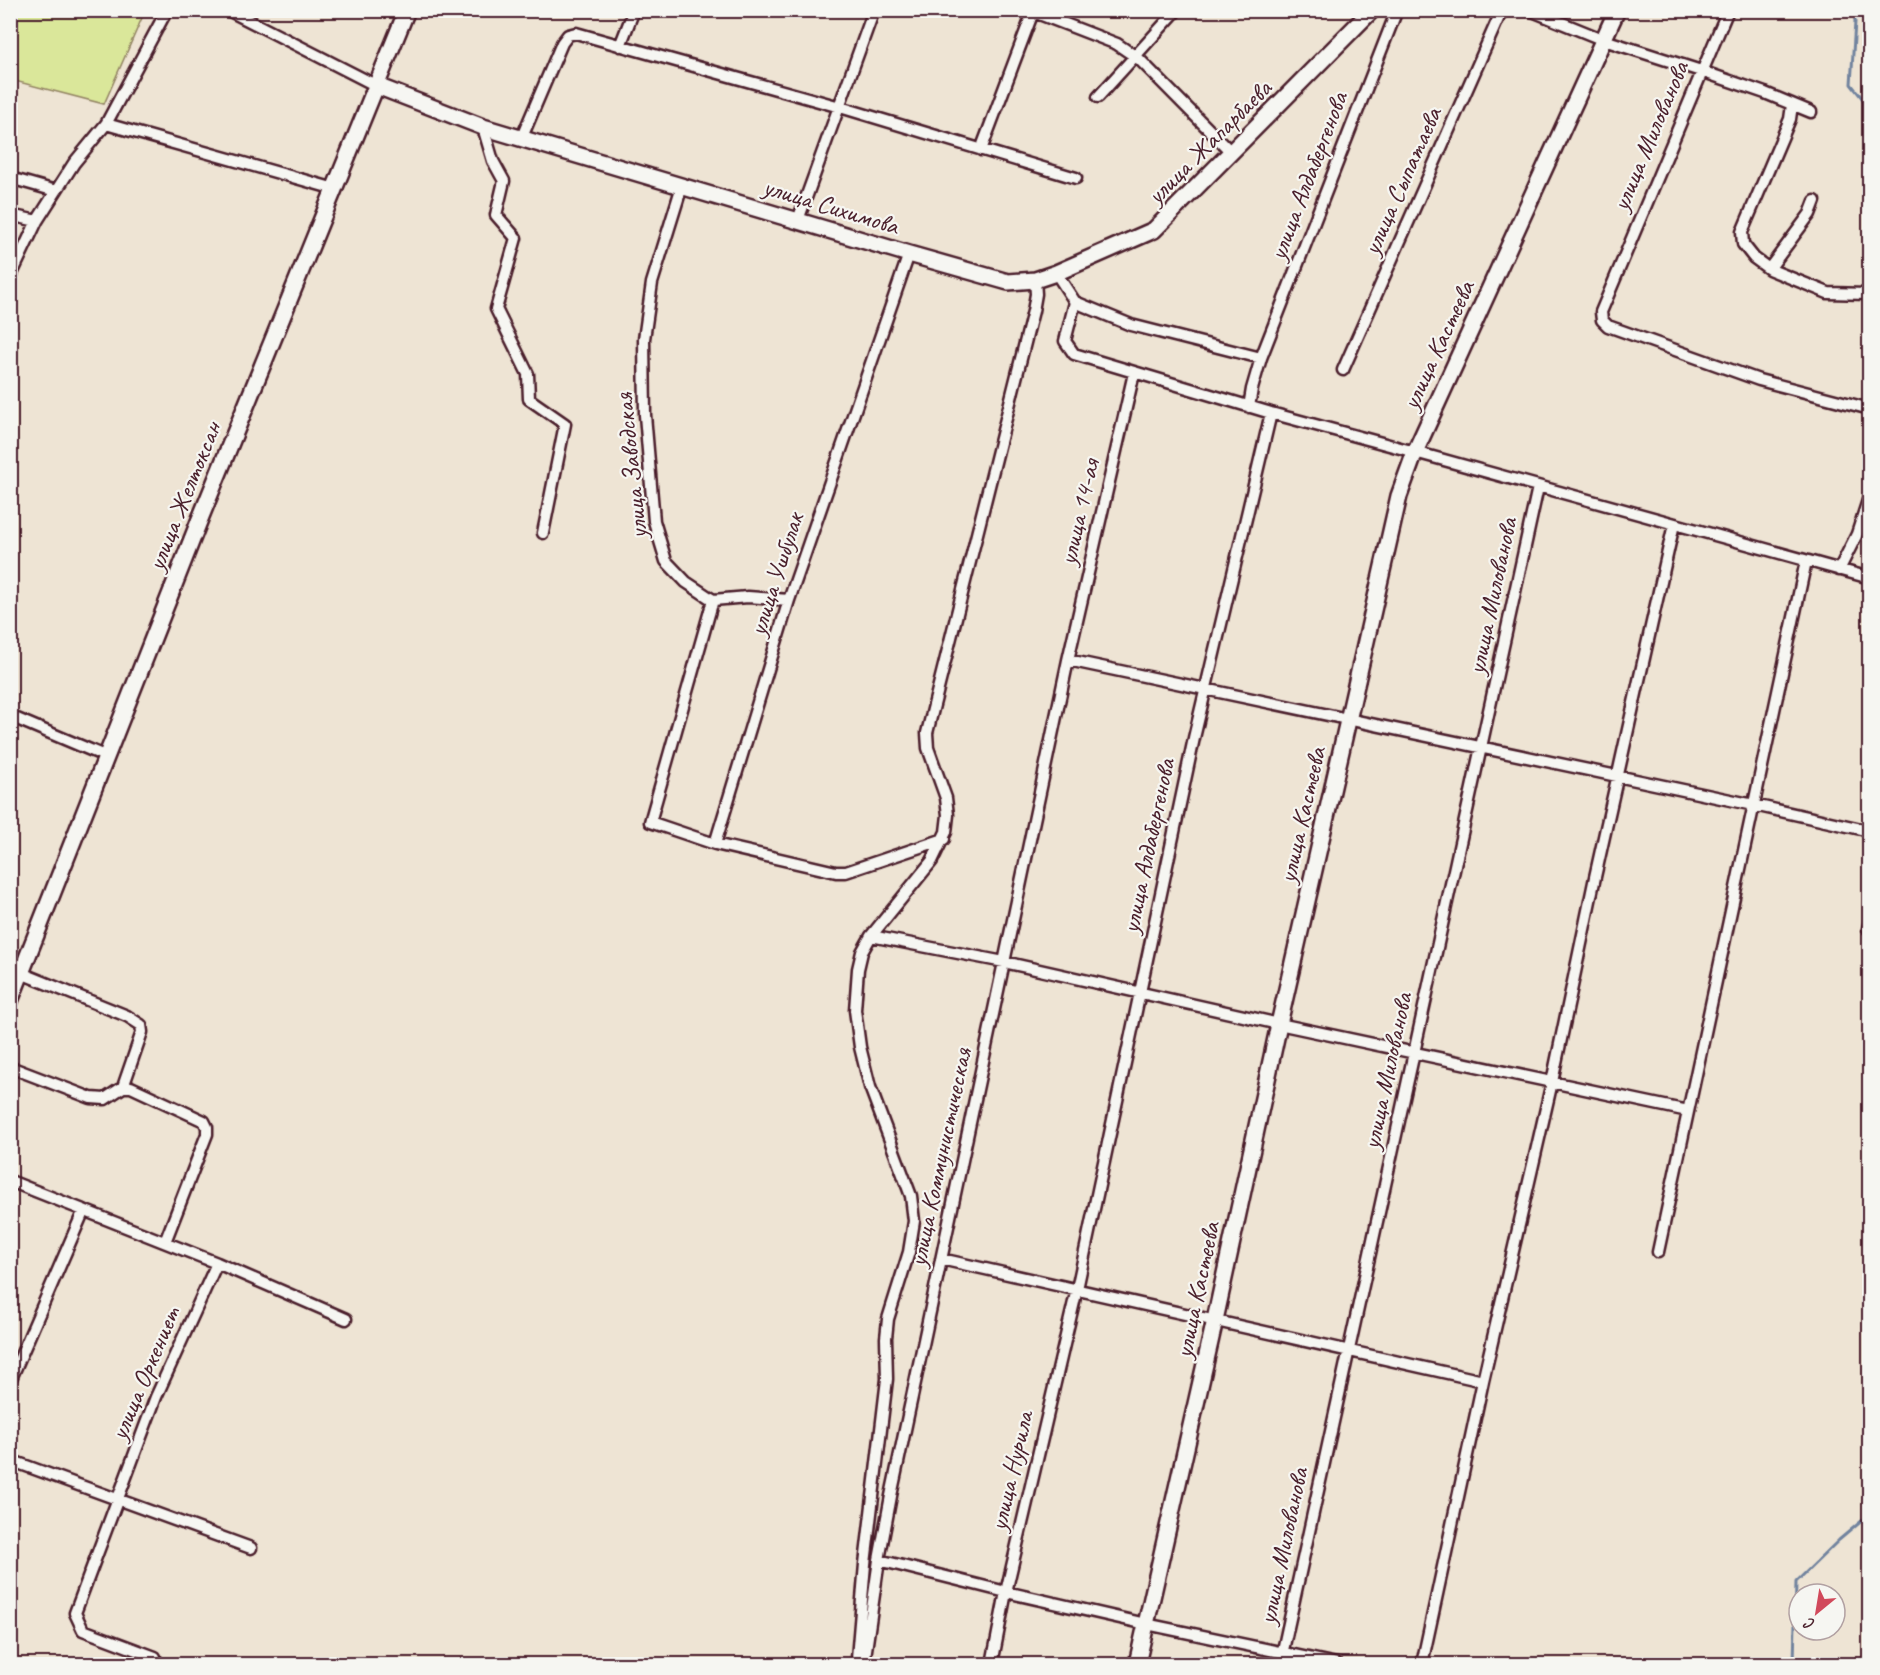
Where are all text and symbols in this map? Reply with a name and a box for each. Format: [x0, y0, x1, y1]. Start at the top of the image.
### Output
street label: улица Милованова [1603, 55, 1697, 218]
street label: улица Жапарбаева [1138, 71, 1280, 213]
street label: улица Алдабергенова [1260, 86, 1356, 266]
street label: улица Сыпатаева [1354, 101, 1450, 262]
street label: улица Сихимова [757, 169, 904, 243]
street label: улица Кастеева [1393, 274, 1483, 416]
street label: улица Заводская [607, 390, 655, 543]
street label: улица Желтоксан [138, 416, 229, 577]
street label: улица 14-ая [1050, 454, 1108, 570]
street label: улица Ушбулак [740, 507, 812, 642]
street label: улица Милованова [1459, 513, 1525, 679]
street label: улица Кастеева [1270, 742, 1334, 888]
street label: улица Алдабергенова [1113, 754, 1183, 938]
street label: улица Милованова [1354, 988, 1420, 1154]
street label: улица Коммунистическая [900, 1043, 980, 1271]
street label: улица Кастеева [1166, 1217, 1228, 1363]
street label: улица Оркениет [101, 1300, 188, 1447]
street label: улица Нурила [981, 1406, 1041, 1536]
street label: улица Милованова [1250, 1463, 1316, 1629]
north arrow [1787, 1582, 1847, 1642]
text: С [1800, 1612, 1818, 1635]

